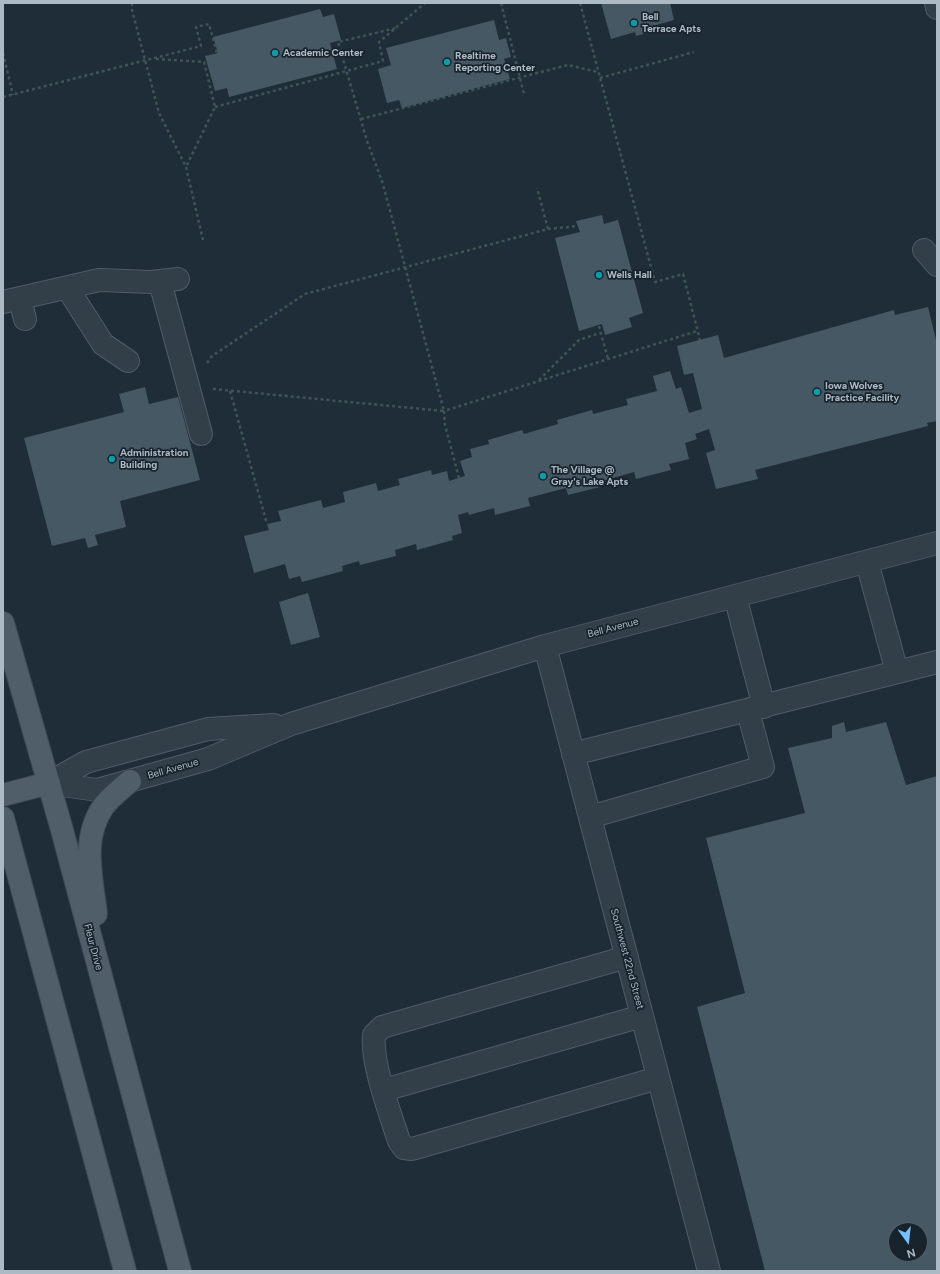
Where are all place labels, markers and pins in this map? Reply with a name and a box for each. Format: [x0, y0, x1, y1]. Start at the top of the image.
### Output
place label: Bell Terrace Apts [642, 11, 701, 34]
marker: Bell Terrace Apts [629, 18, 639, 28]
place label: Academic Center [283, 47, 363, 59]
marker: Academic Center [270, 48, 280, 58]
place label: Realtime Reporting Center [455, 50, 535, 74]
marker: Realtime Reporting Center [442, 57, 452, 67]
place label: Wells Hall [607, 269, 652, 281]
marker: Wells Hall [594, 270, 604, 280]
place label: Iowa Wolves Practice Facility [825, 380, 899, 404]
marker: Iowa Wolves Practice Facility [812, 387, 822, 397]
place label: Administration Building [120, 447, 189, 470]
marker: Administration Building [107, 454, 117, 464]
place label: The Village @ Gray's Lake Apts [551, 464, 628, 488]
marker: The Village @ Gray's Lake Apts [538, 471, 548, 481]

